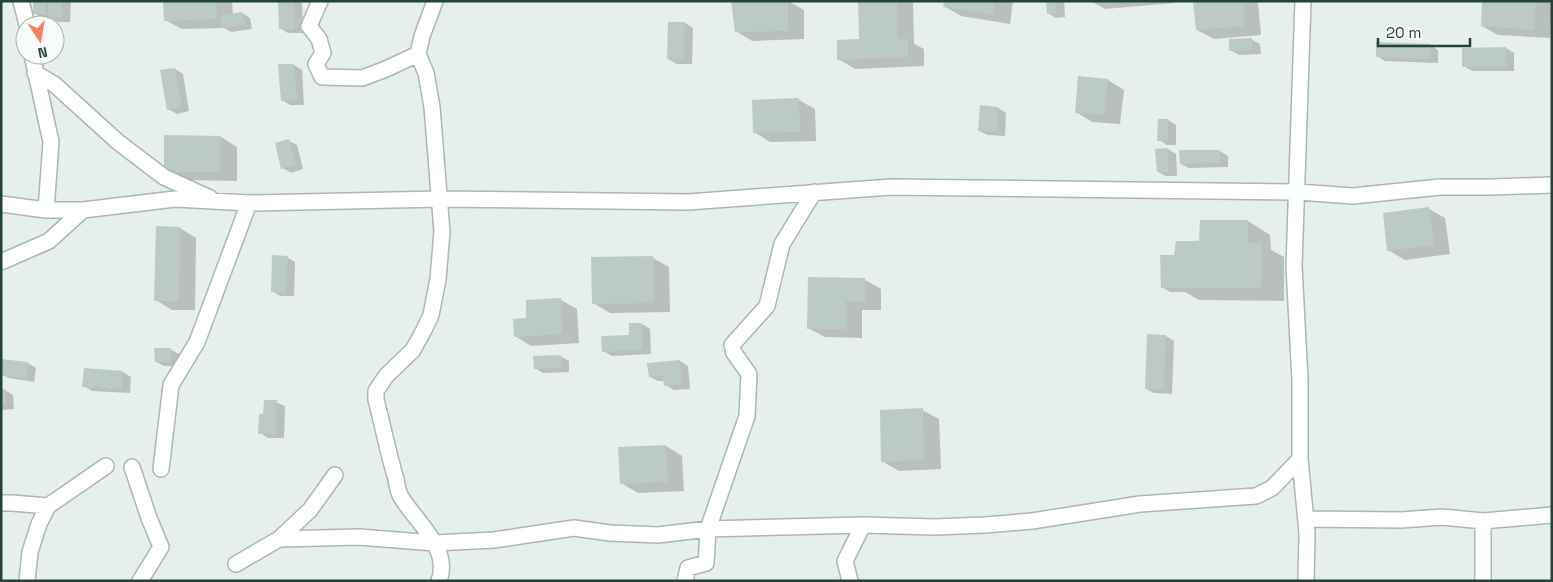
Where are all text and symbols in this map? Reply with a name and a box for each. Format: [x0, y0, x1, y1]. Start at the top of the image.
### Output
north arrow [15, 15, 65, 65]
scale bar [1378, 15, 1470, 47]
text: 20 m [1386, 23, 1421, 42]
text: N [36, 43, 49, 62]

